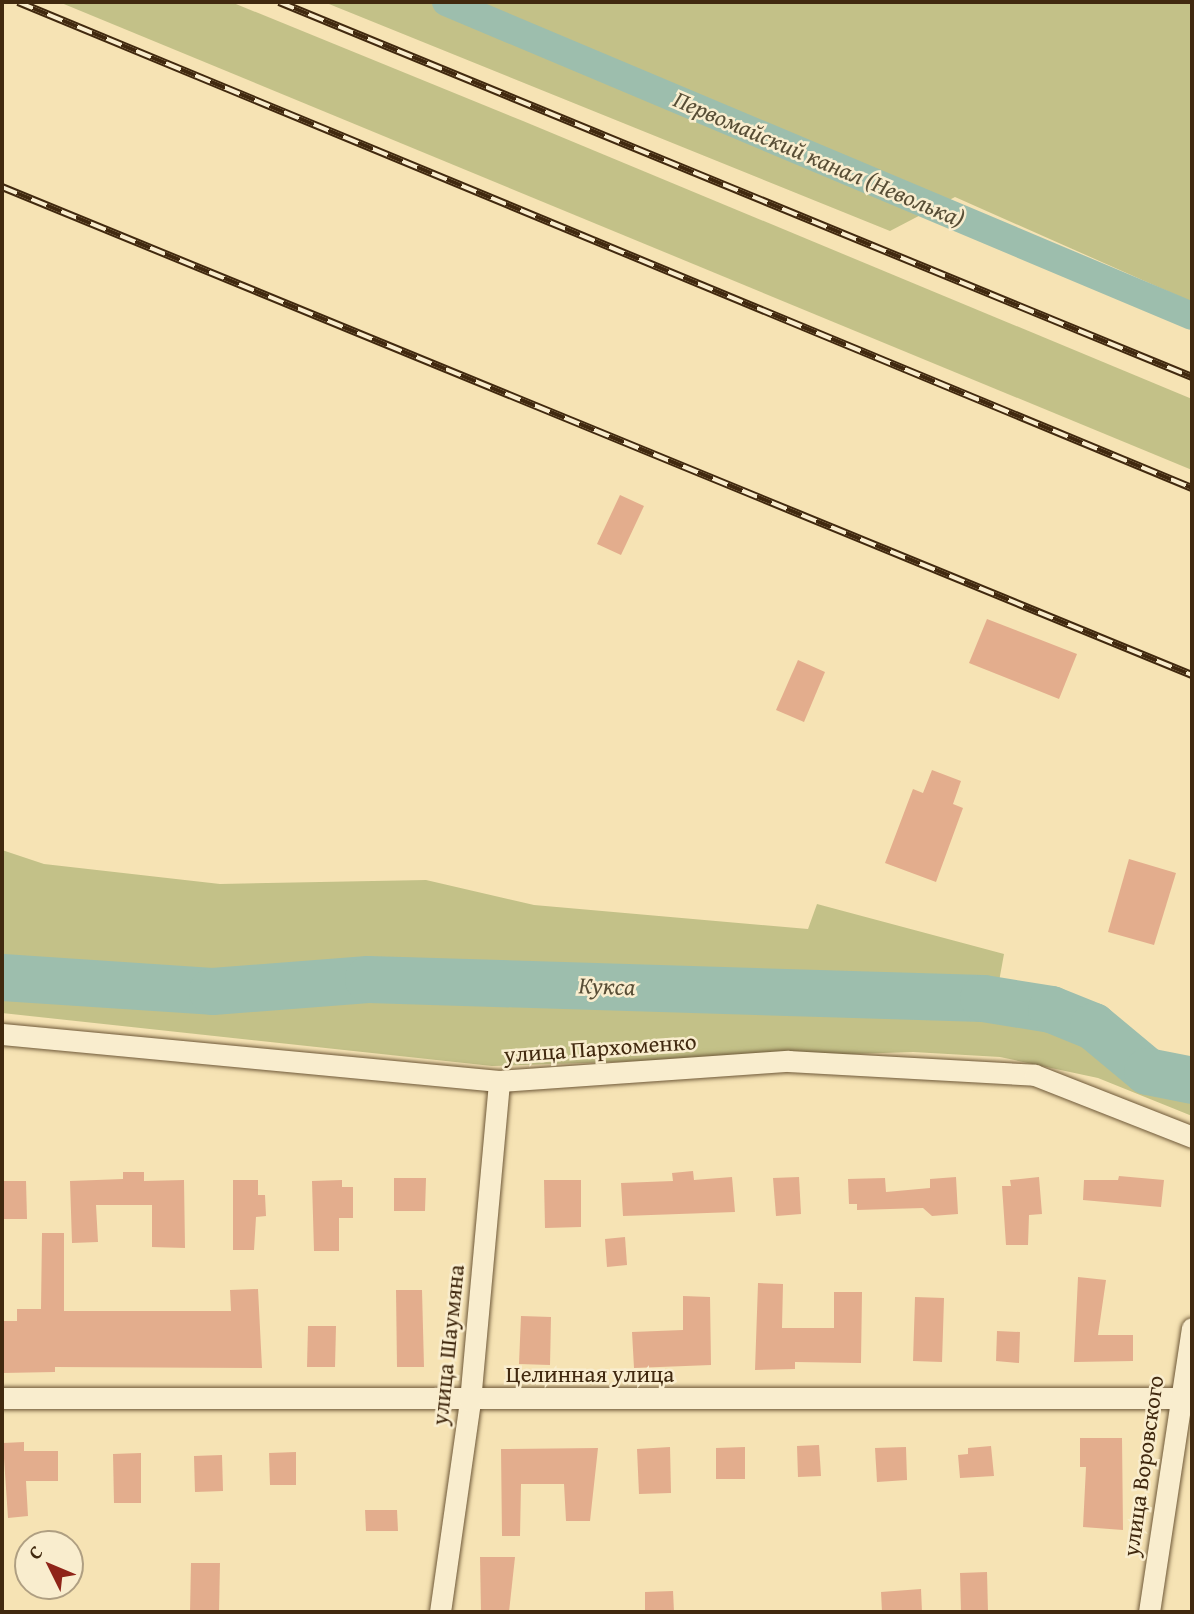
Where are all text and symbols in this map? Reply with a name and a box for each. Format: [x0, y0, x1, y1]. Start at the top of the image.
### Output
water label: Первомайский канал (Неволька) [669, 85, 969, 233]
water label: Кукса [578, 971, 636, 1001]
street label: улица Пархоменко [503, 1027, 697, 1069]
street label: улица Шаумяна [426, 1263, 470, 1427]
street label: Целинная улица [506, 1360, 674, 1388]
street label: улица Воровского [1117, 1374, 1169, 1558]
north arrow [14, 1530, 84, 1600]
text: С [21, 1539, 49, 1566]

